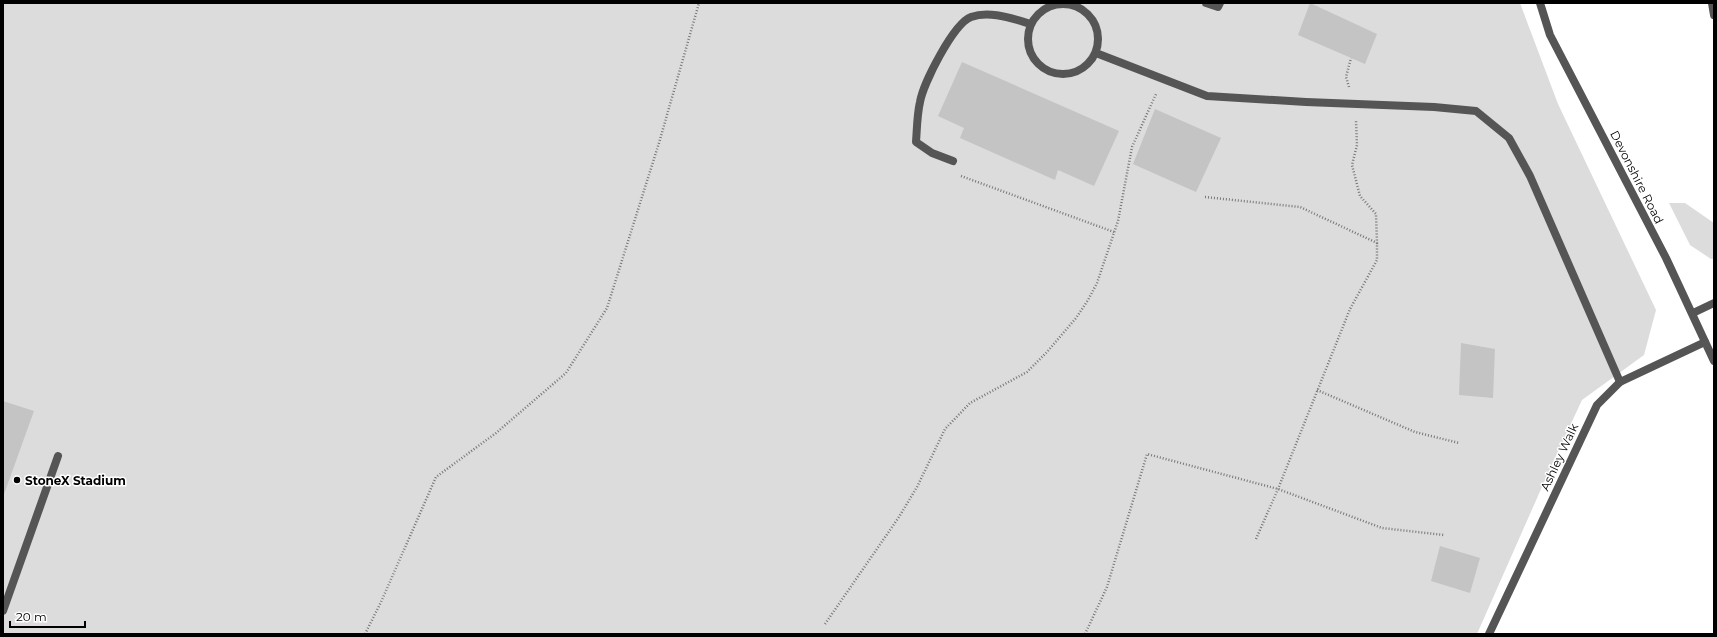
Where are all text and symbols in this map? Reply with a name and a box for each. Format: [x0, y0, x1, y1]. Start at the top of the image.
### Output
street label: Devonshire Road [1607, 128, 1667, 226]
street label: Ashley Walk [1537, 420, 1582, 493]
place label: StoneX Stadium [25, 473, 126, 488]
marker: StoneX Stadium [12, 475, 22, 485]
scale bar [10, 603, 85, 629]
text: 20 m [16, 609, 47, 624]

